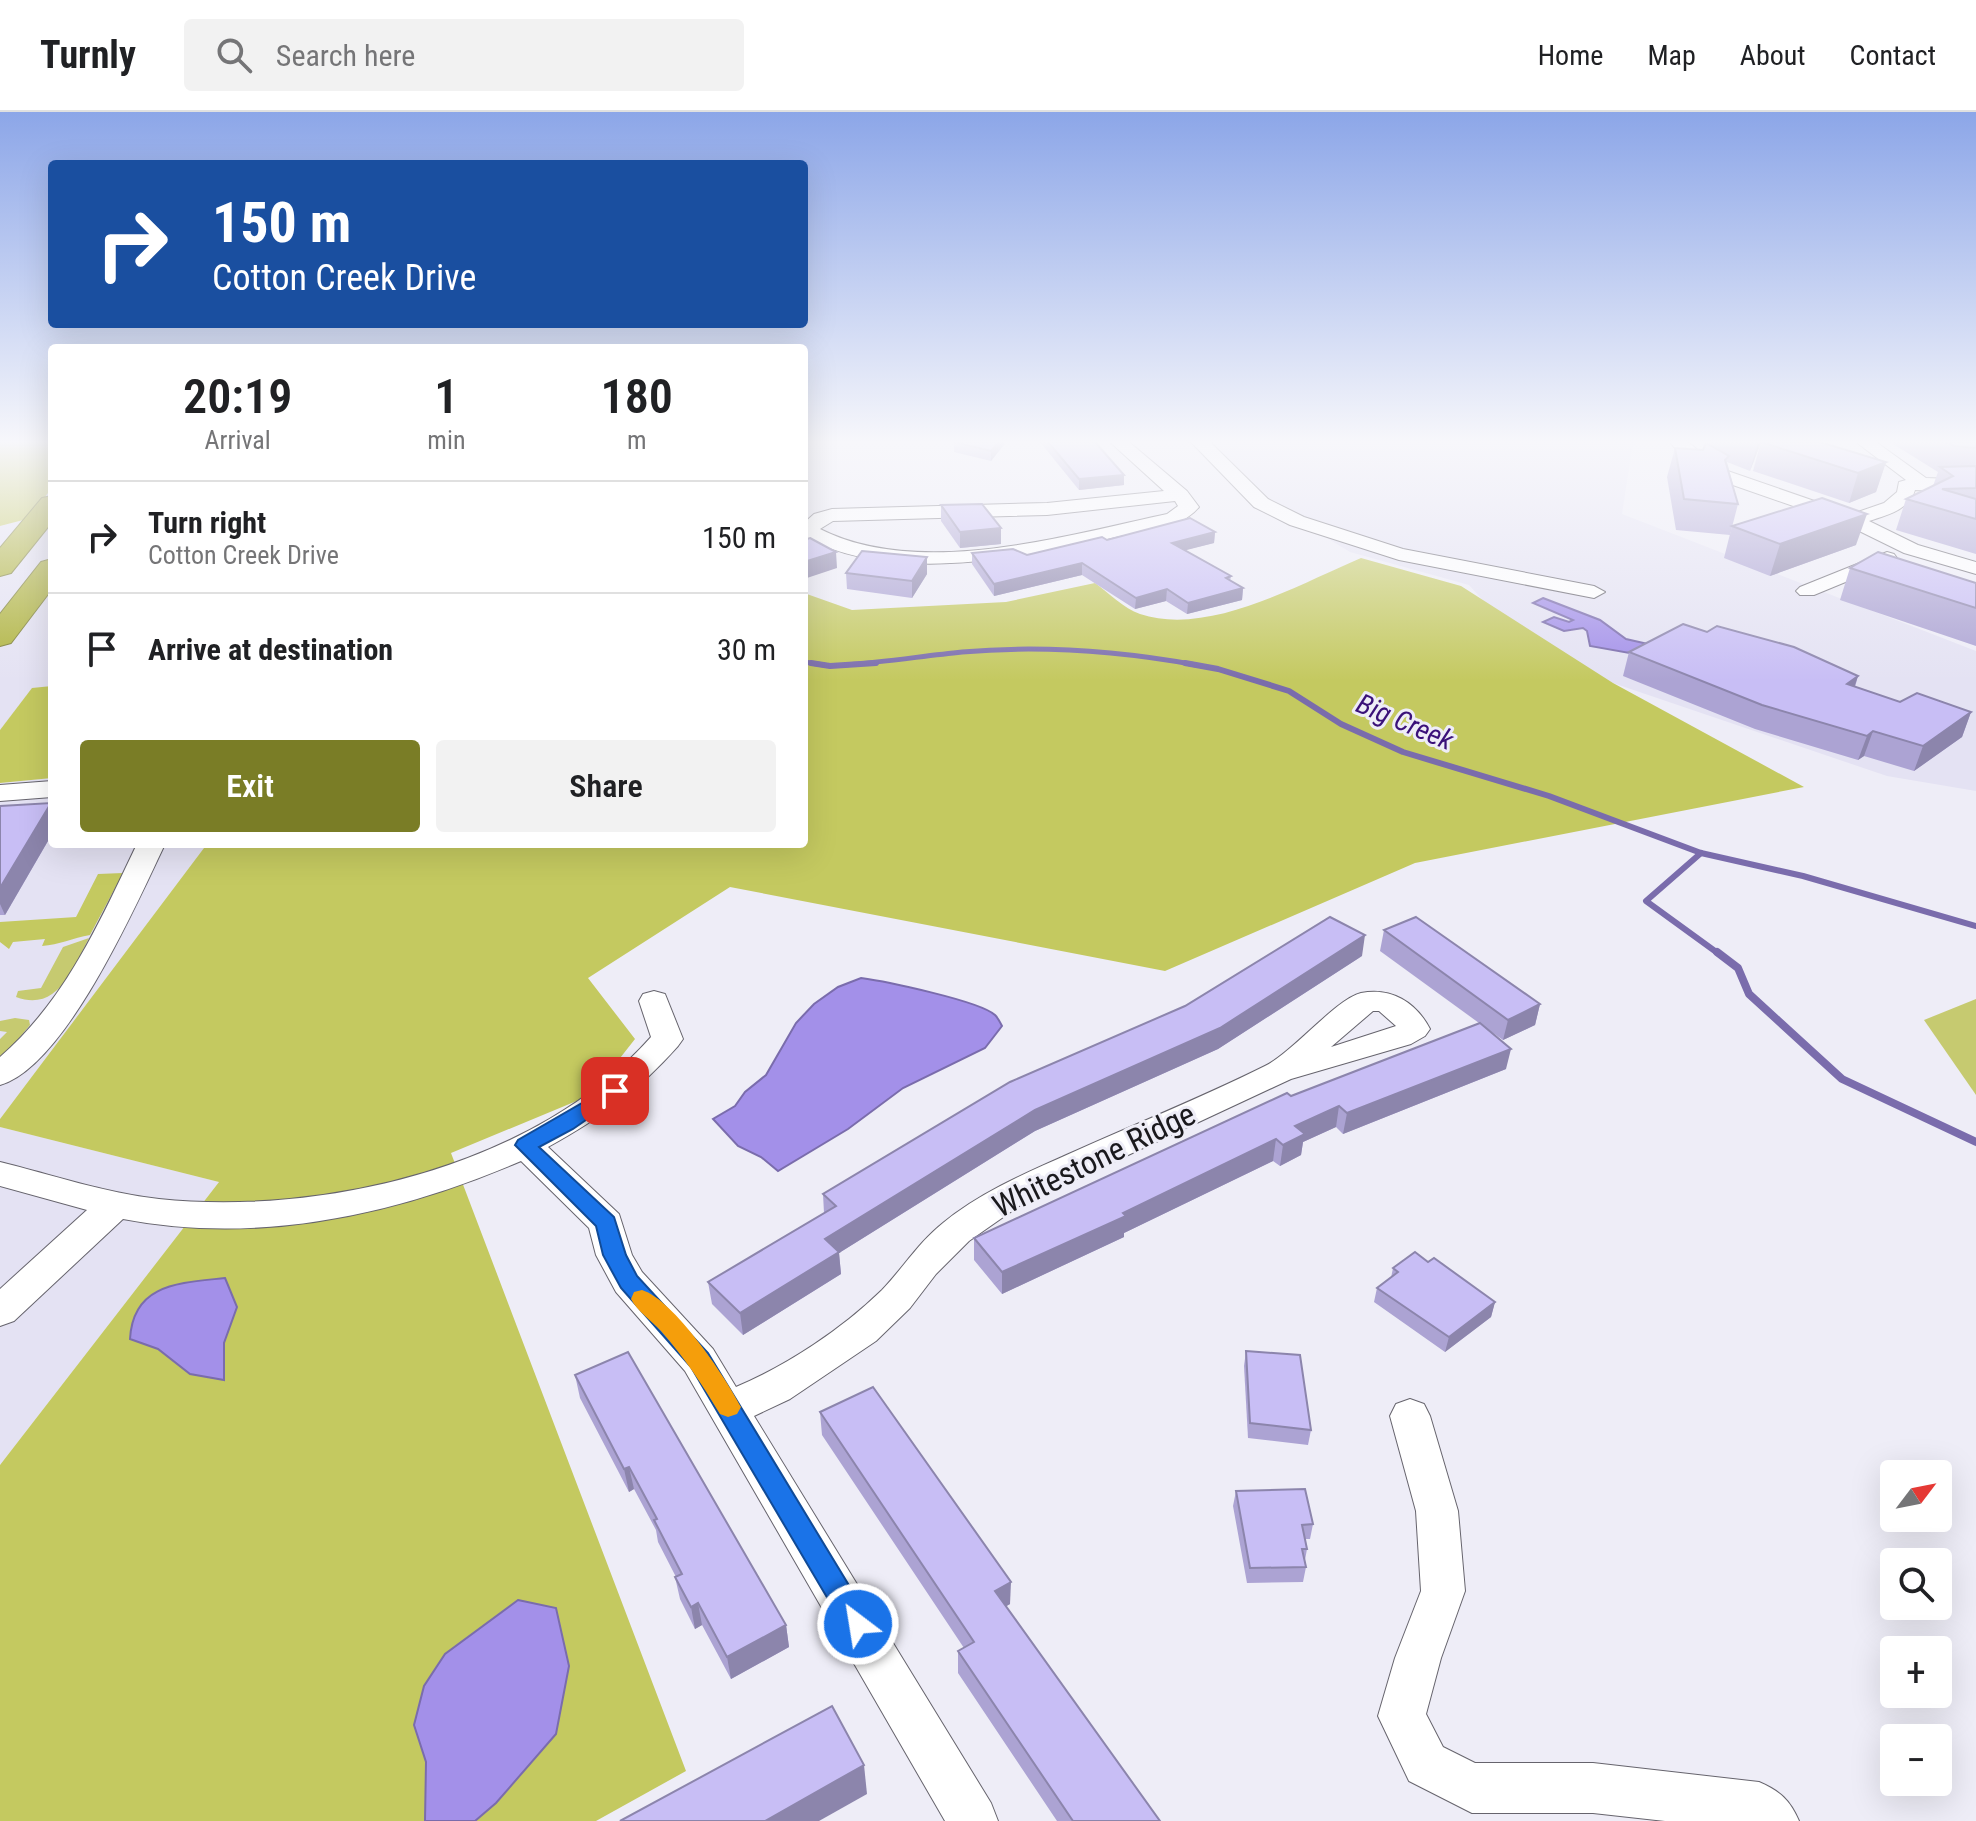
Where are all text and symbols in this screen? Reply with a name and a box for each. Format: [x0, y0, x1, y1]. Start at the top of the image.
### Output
search box [184, 19, 744, 91]
text: Turnly [40, 33, 136, 77]
icon: search [212, 33, 256, 77]
text: Search here [276, 38, 415, 73]
text: Home [1538, 39, 1603, 72]
text: Map [1647, 39, 1696, 72]
text: About [1740, 39, 1806, 72]
text: Contact [1850, 39, 1936, 72]
text: 150 m [212, 190, 351, 256]
icon: right [80, 192, 184, 296]
text: Cotton Creek Drive [212, 257, 476, 299]
text: 20:19 [183, 368, 292, 425]
text: 1 [434, 368, 458, 425]
text: 180 [601, 368, 673, 425]
text: Arrival [205, 425, 271, 455]
text: min [427, 425, 465, 455]
text: m [627, 425, 647, 455]
text: Turn right [148, 505, 266, 540]
icon: right [80, 515, 124, 559]
text: 150 m [702, 520, 776, 555]
text: Cotton Creek Drive [148, 540, 339, 570]
icon: arrive [80, 627, 124, 671]
text: Arrive at destination [148, 632, 393, 667]
text: 30 m [717, 632, 776, 667]
water label: Big Creek [1352, 687, 1459, 757]
button: Exit [80, 740, 420, 832]
button: Share [436, 740, 776, 832]
pin [581, 1057, 649, 1125]
icon: arrive [593, 1069, 637, 1113]
street label: Whitestone Ridge [987, 1095, 1201, 1225]
north arrow [1880, 1460, 1952, 1532]
map controls [1880, 1460, 1952, 1796]
button: search [1880, 1548, 1952, 1620]
position arrow [816, 1582, 900, 1666]
button: + [1880, 1636, 1952, 1708]
button: − [1880, 1724, 1952, 1796]

